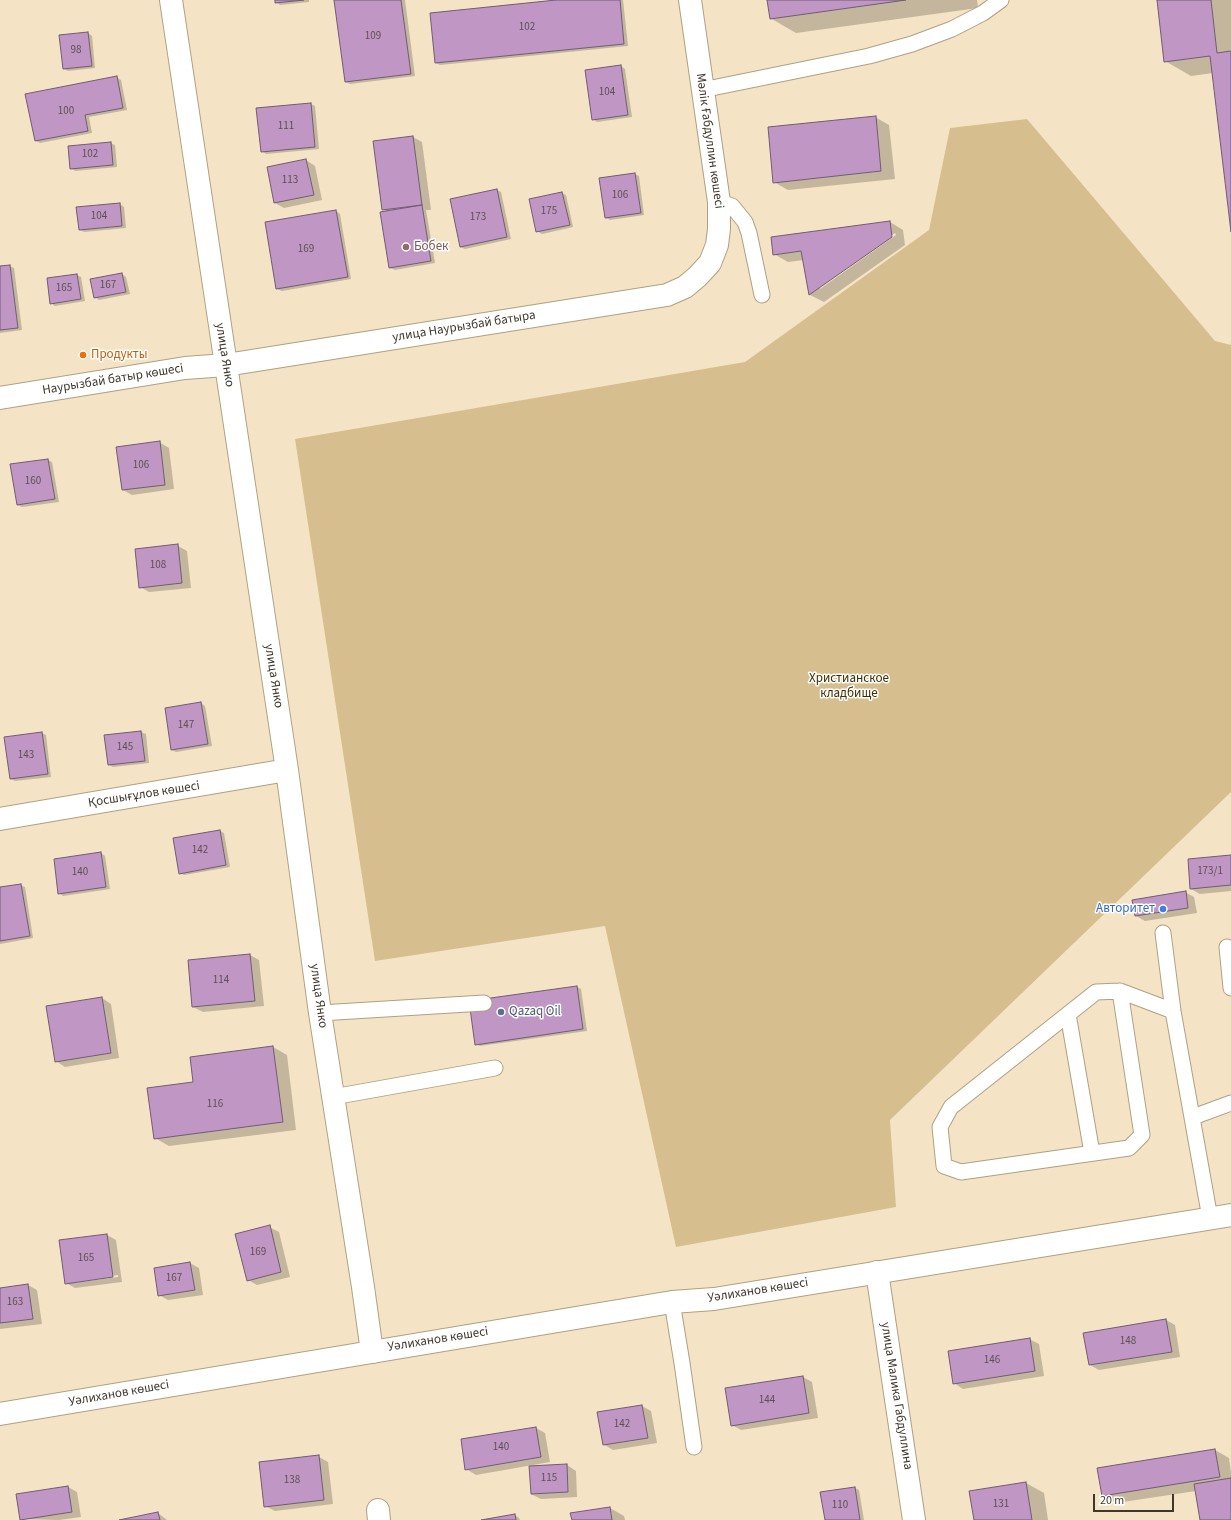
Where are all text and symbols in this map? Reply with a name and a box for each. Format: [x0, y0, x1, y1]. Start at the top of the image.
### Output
house number: 102 [519, 21, 535, 35]
house number: 109 [365, 30, 381, 44]
house number: 98 [71, 44, 81, 58]
street label: Мәлік Ғабдуллин көшесі [692, 72, 726, 210]
house number: 104 [599, 86, 615, 100]
house number: 100 [58, 105, 74, 119]
house number: 111 [278, 120, 294, 134]
house number: 102 [82, 148, 98, 162]
house number: 113 [282, 174, 298, 188]
house number: 106 [612, 189, 628, 203]
house number: 175 [541, 205, 557, 219]
house number: 104 [91, 210, 107, 224]
house number: 173 [470, 211, 486, 225]
place label: Бобек [414, 239, 449, 255]
marker: Бобек [401, 242, 411, 252]
house number: 169 [298, 243, 314, 257]
house number: 167 [100, 279, 116, 293]
house number: 165 [56, 282, 72, 296]
street label: улица Наурызбай батыра [391, 308, 537, 346]
street label: улица Янко [211, 322, 237, 388]
place label: Продукты [91, 347, 148, 363]
marker: Продукты [78, 350, 88, 360]
street label: Наурызбай батыр көшесі [41, 361, 185, 399]
house number: 106 [133, 459, 149, 473]
house number: 160 [25, 475, 41, 489]
house number: 108 [150, 559, 166, 573]
street label: улица Янко [260, 643, 286, 709]
park label: Христианское кладбище [809, 671, 889, 702]
house number: 147 [178, 719, 194, 733]
house number: 145 [117, 741, 133, 755]
house number: 143 [18, 749, 34, 763]
street label: Қосшығұлов көшесі [87, 778, 201, 812]
house number: 142 [192, 844, 208, 858]
house number: 173/1 [1197, 865, 1223, 879]
house number: 140 [72, 866, 88, 880]
place label: Авторитет [1096, 901, 1155, 917]
marker: Авторитет [1158, 904, 1168, 914]
street label: улица Янко [306, 963, 330, 1029]
house number: 114 [213, 974, 229, 988]
place label: Qazaq Oil [509, 1004, 561, 1020]
marker: Qazaq Oil [496, 1007, 506, 1017]
house number: 116 [207, 1098, 223, 1112]
house number: 169 [250, 1246, 266, 1260]
house number: 165 [78, 1252, 94, 1266]
house number: 167 [166, 1272, 182, 1286]
street label: Уәлиханов көшесі [707, 1275, 809, 1307]
house number: 163 [7, 1296, 23, 1310]
street label: улица Малика Габдуллина [877, 1321, 915, 1471]
street label: Уәлиханов көшесі [387, 1324, 489, 1356]
house number: 148 [1120, 1335, 1136, 1349]
house number: 146 [984, 1354, 1000, 1368]
street label: Уәлиханов көшесі [68, 1377, 170, 1411]
house number: 144 [759, 1394, 775, 1408]
house number: 142 [614, 1418, 630, 1432]
house number: 140 [493, 1441, 509, 1455]
house number: 115 [541, 1472, 557, 1486]
house number: 138 [284, 1474, 300, 1488]
scale bar [1095, 1486, 1176, 1512]
text: 20 m [1100, 1492, 1124, 1509]
house number: 131 [993, 1498, 1009, 1512]
house number: 110 [832, 1499, 848, 1513]

